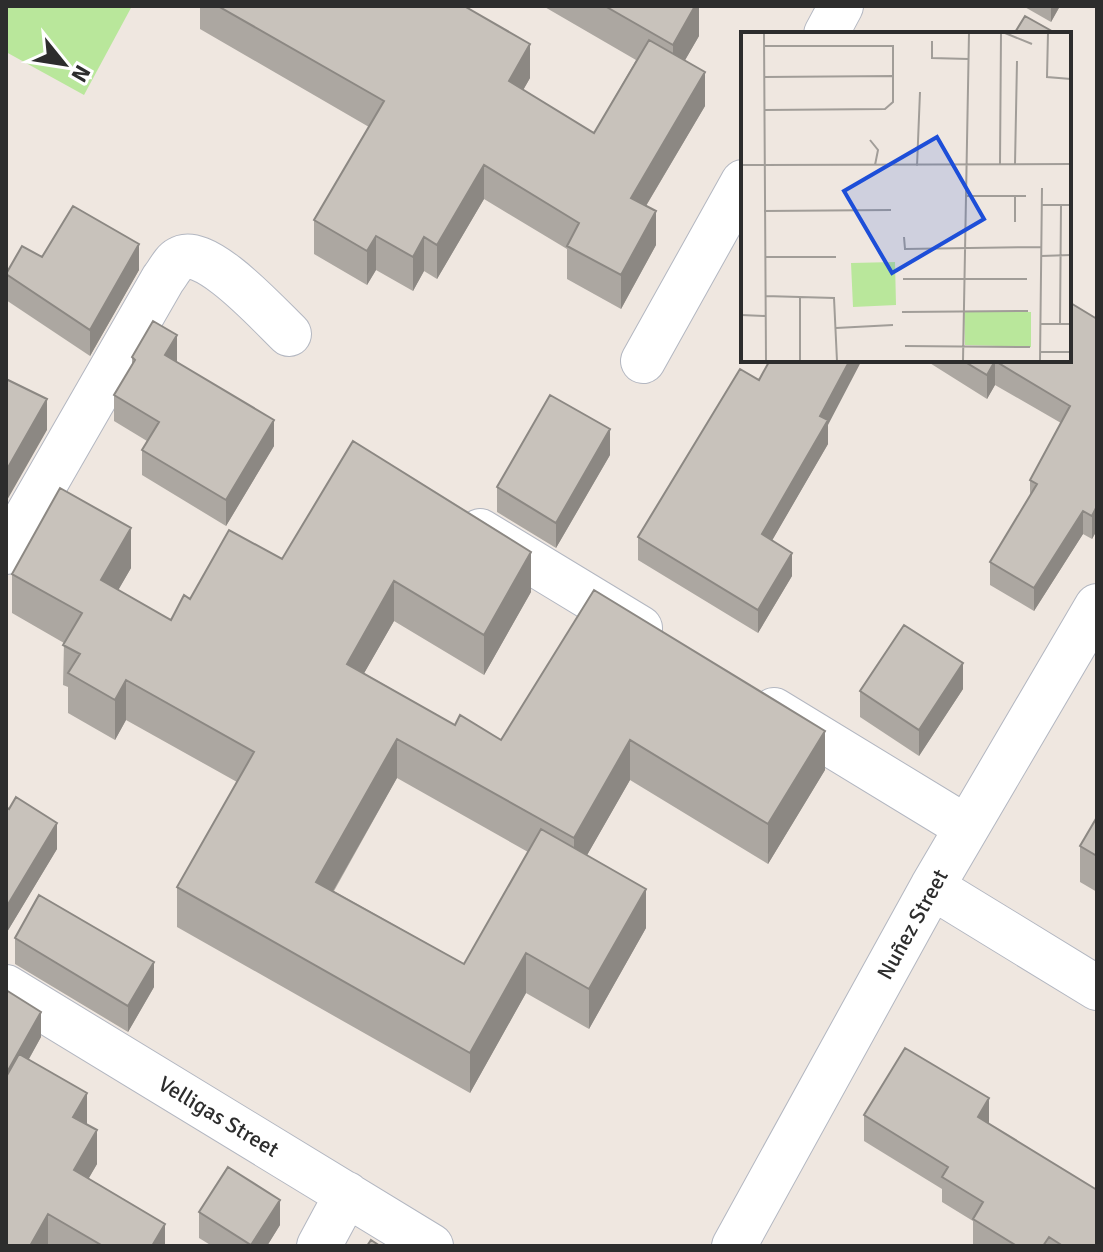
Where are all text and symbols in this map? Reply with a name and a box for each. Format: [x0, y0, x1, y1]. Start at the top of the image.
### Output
north arrow [24, 24, 104, 104]
inset map [741, 32, 1071, 362]
text: N [65, 60, 96, 87]
street label: Nuñez Street [871, 864, 954, 984]
street label: Velligas Street [154, 1070, 284, 1163]

